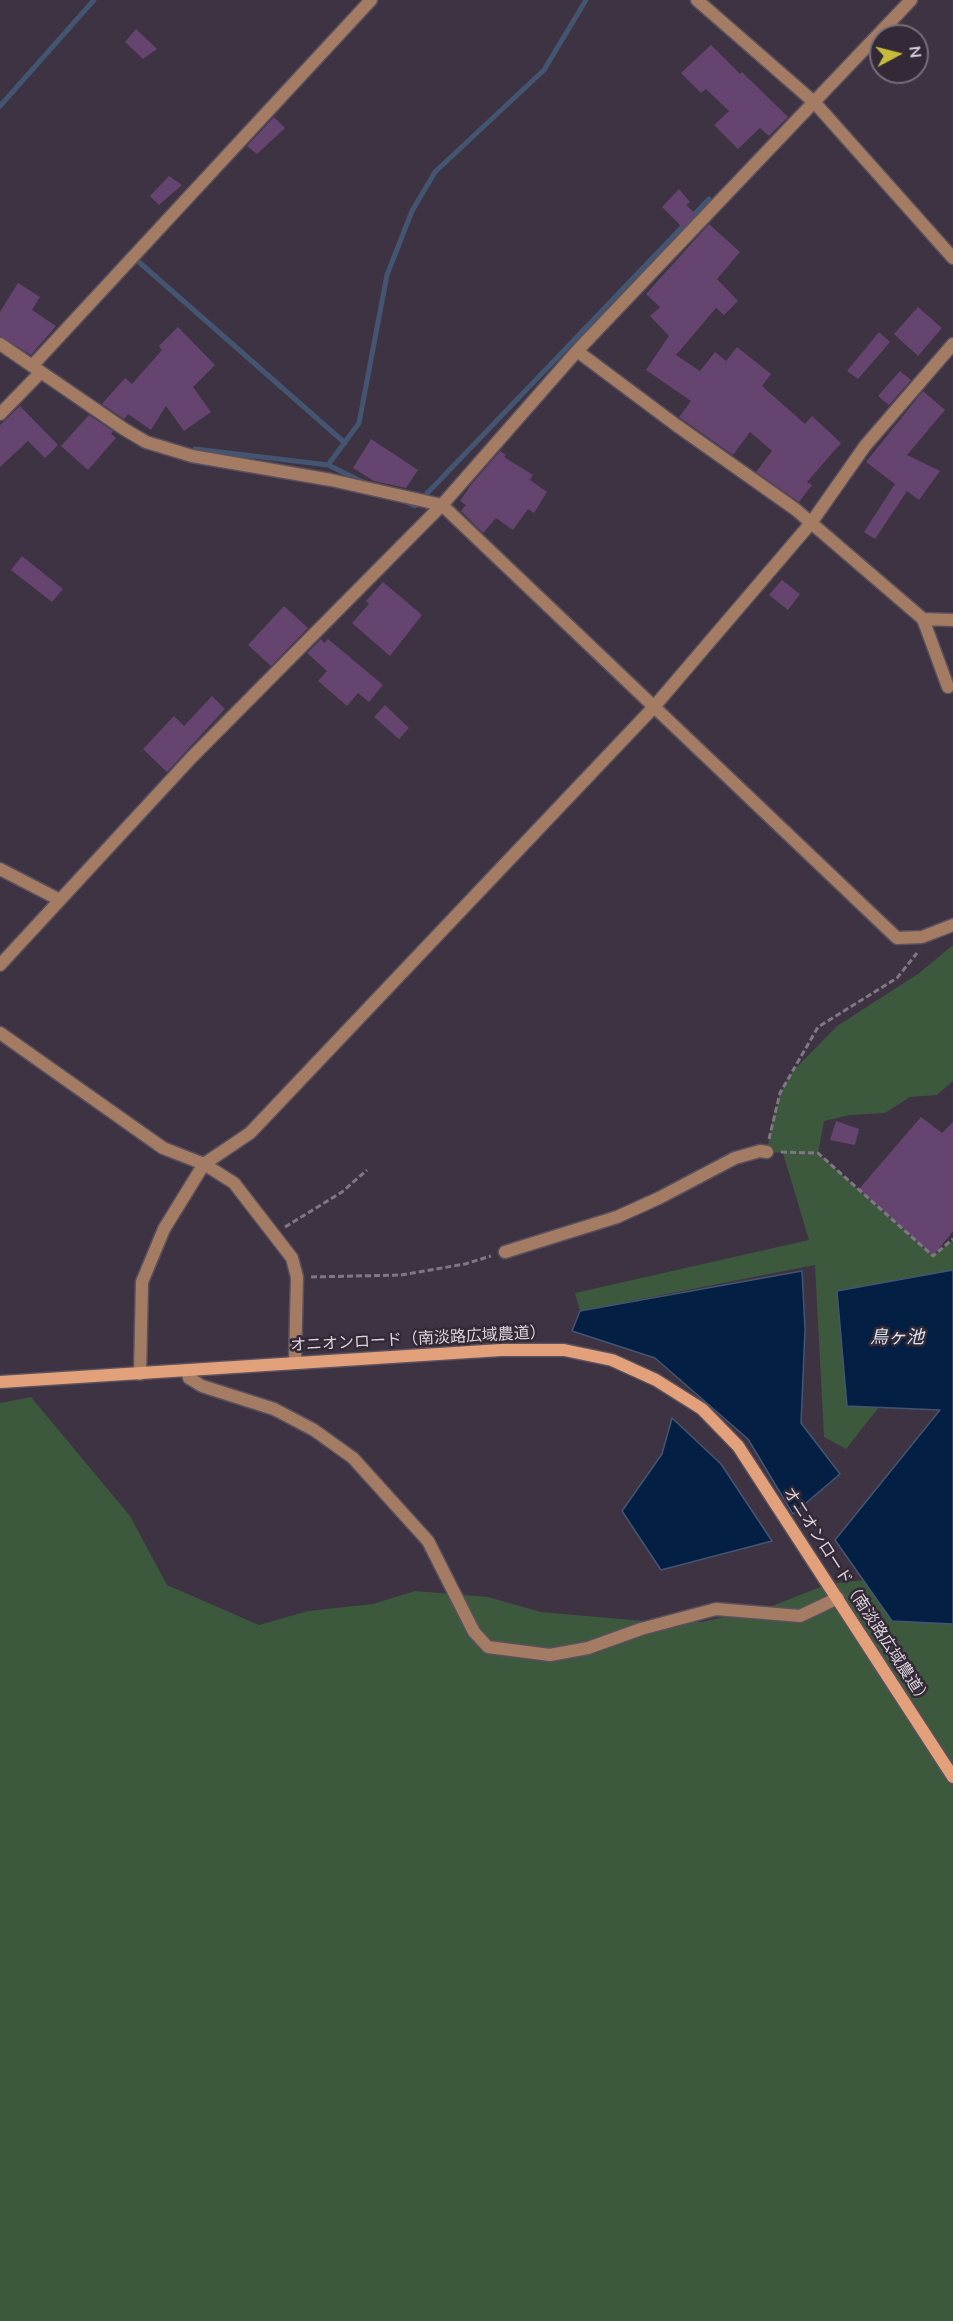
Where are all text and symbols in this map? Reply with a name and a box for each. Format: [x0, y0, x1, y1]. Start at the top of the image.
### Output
north arrow [869, 24, 929, 84]
text: N [903, 45, 927, 59]
street label: オニオンロード（南淡路広域農道） [290, 1324, 546, 1356]
water label: 鳥ヶ池 [870, 1328, 924, 1350]
street label: オニオンロード（南淡路広域農道） [778, 1484, 934, 1710]

